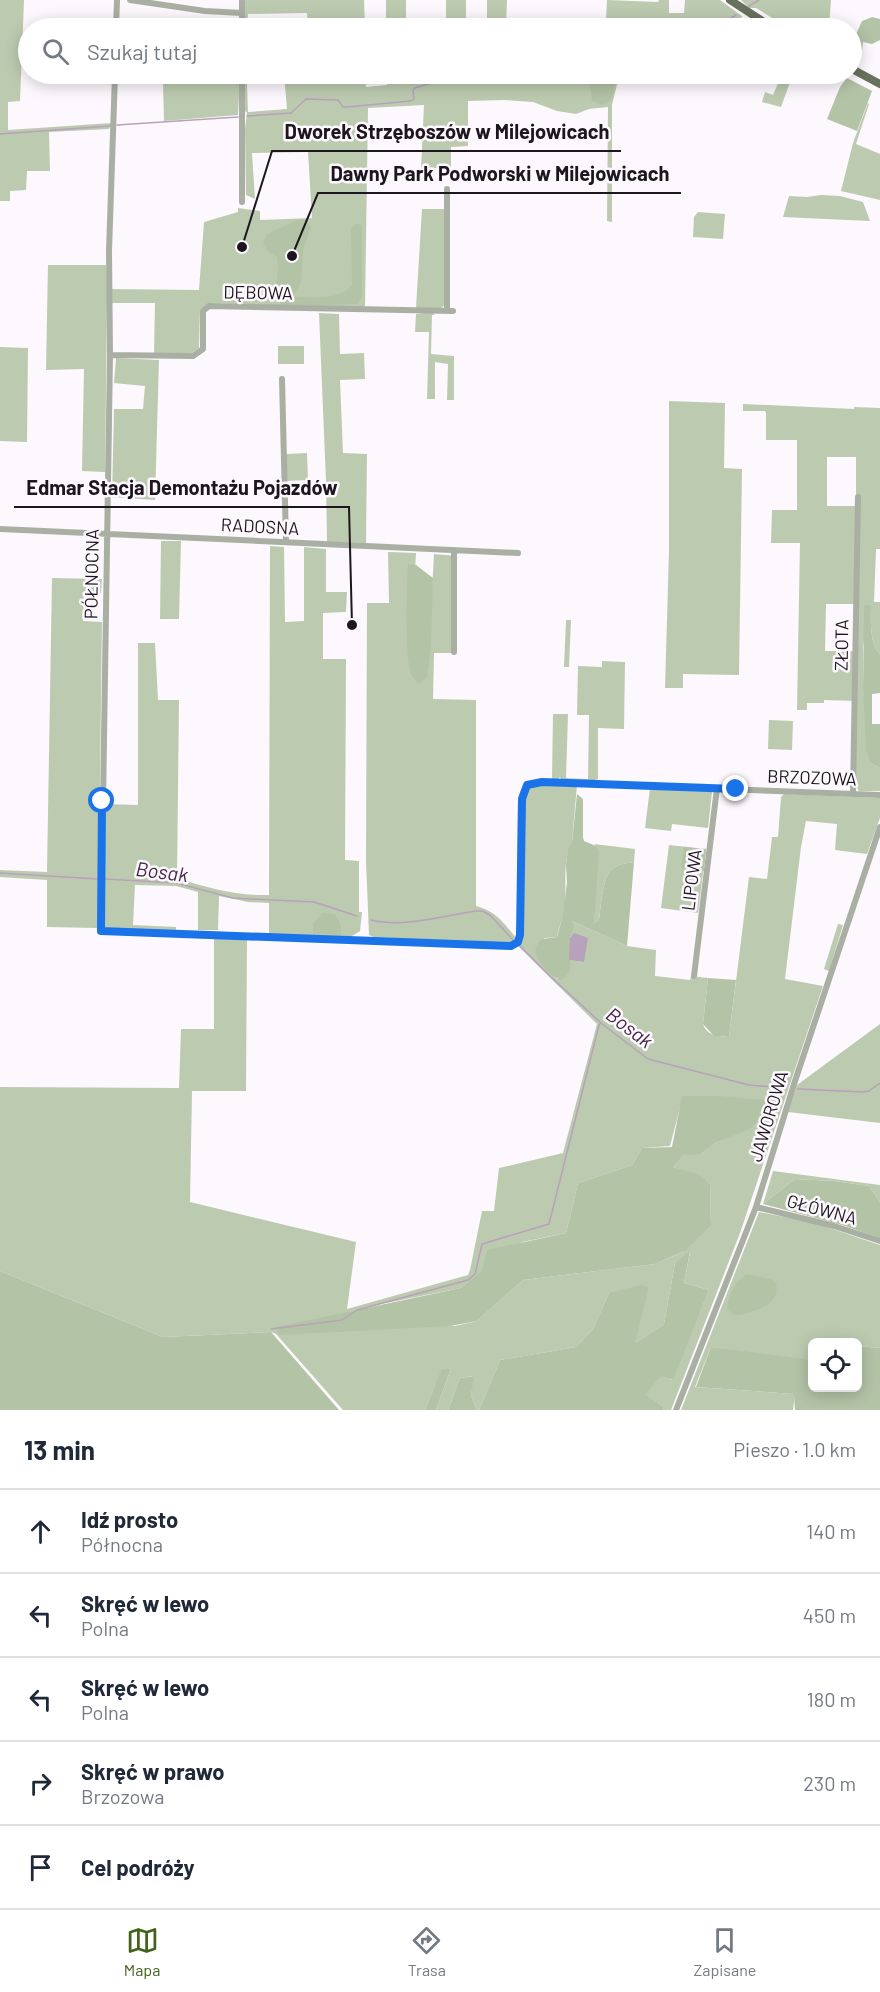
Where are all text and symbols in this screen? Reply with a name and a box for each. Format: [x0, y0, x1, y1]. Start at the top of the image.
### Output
search box [18, 18, 862, 84]
icon: search [39, 35, 72, 68]
text: Szukaj tutaj [87, 38, 198, 64]
callout: Dworek Strzęboszów w Milejowicach [272, 113, 621, 151]
text: Dworek Strzęboszów w Milejowicach [285, 119, 609, 143]
callout: Dawny Park Podworski w Milejowicach [318, 155, 681, 193]
text: Dawny Park Podworski w Milejowicach [330, 161, 670, 185]
street label: DĘBOWA [223, 280, 293, 304]
callout: Edmar Stacja Demontażu Pojazdów [14, 469, 349, 507]
text: Edmar Stacja Demontażu Pojazdów [26, 475, 338, 499]
street label: RADOSNA [220, 513, 300, 539]
street label: PÓŁNOCNA [79, 529, 103, 619]
street label: ZŁOTA [830, 619, 852, 671]
street label: BRZOZOWA [767, 764, 857, 790]
route end [722, 775, 748, 801]
route start [88, 787, 114, 813]
street label: LIPOWA [676, 848, 706, 912]
water label: Bosak [135, 856, 190, 886]
water label: Bosak [602, 1002, 658, 1053]
street label: JAWOROWA [744, 1068, 792, 1164]
street label: GŁÓWNA [785, 1189, 859, 1229]
map controls [808, 1338, 862, 1392]
button: locate [808, 1338, 862, 1392]
text: 13 min [24, 1434, 95, 1465]
text: Pieszo · 1.0 km [733, 1437, 856, 1461]
text: Idź prosto [81, 1506, 178, 1532]
icon: ahead [24, 1515, 57, 1548]
text: 140 m [806, 1519, 856, 1543]
text: Północna [81, 1532, 163, 1556]
text: Skręć w lewo [81, 1590, 209, 1616]
icon: left [24, 1599, 57, 1632]
text: 450 m [803, 1603, 856, 1627]
text: Polna [81, 1616, 129, 1640]
text: Skręć w lewo [81, 1674, 209, 1700]
icon: left [24, 1683, 57, 1716]
text: 180 m [807, 1687, 856, 1711]
text: Polna [81, 1700, 129, 1724]
text: Skręć w prawo [81, 1758, 225, 1784]
icon: right [24, 1767, 57, 1800]
text: 230 m [803, 1771, 856, 1795]
text: Brzozowa [81, 1784, 165, 1808]
icon: arrive [24, 1851, 57, 1884]
text: Cel podróży [81, 1854, 195, 1880]
tab: Mapa [124, 1924, 160, 1979]
tab: Trasa [408, 1924, 446, 1979]
tab: Zapisane [693, 1924, 756, 1979]

